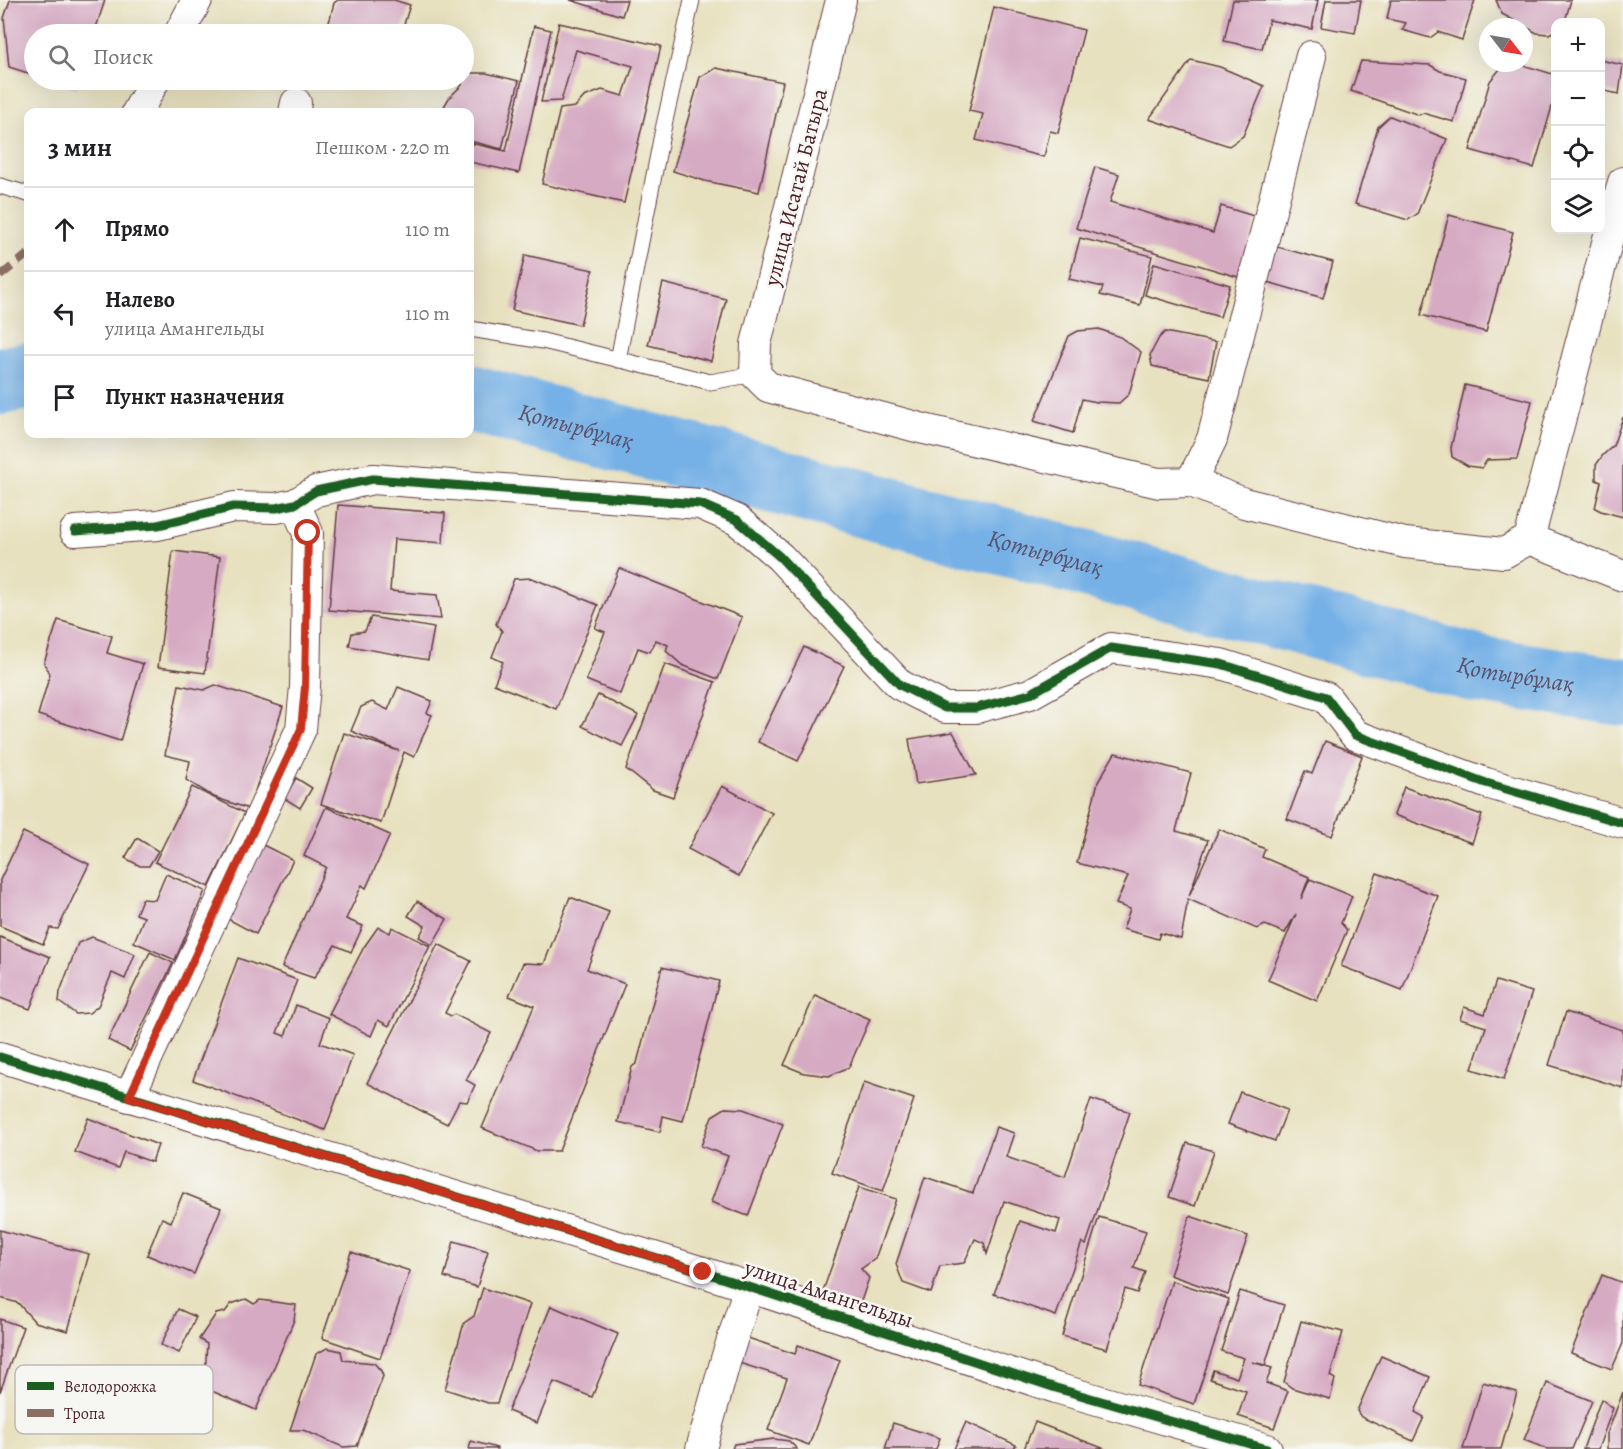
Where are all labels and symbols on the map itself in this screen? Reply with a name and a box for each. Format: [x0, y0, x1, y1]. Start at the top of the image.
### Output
north arrow [1479, 18, 1533, 72]
street label: улица Исатай Батыра [757, 84, 835, 290]
water label: Қотырбұлақ [515, 396, 637, 457]
route start [294, 519, 320, 545]
water label: Қотырбұлақ [984, 522, 1107, 584]
water label: Қотырбұлақ [1454, 648, 1576, 700]
street label: улица Амангельды [739, 1252, 917, 1335]
route end [689, 1258, 715, 1284]
legend [15, 1365, 213, 1434]
text: Велодорожка [64, 1376, 157, 1398]
text: Тропа [64, 1403, 106, 1425]

